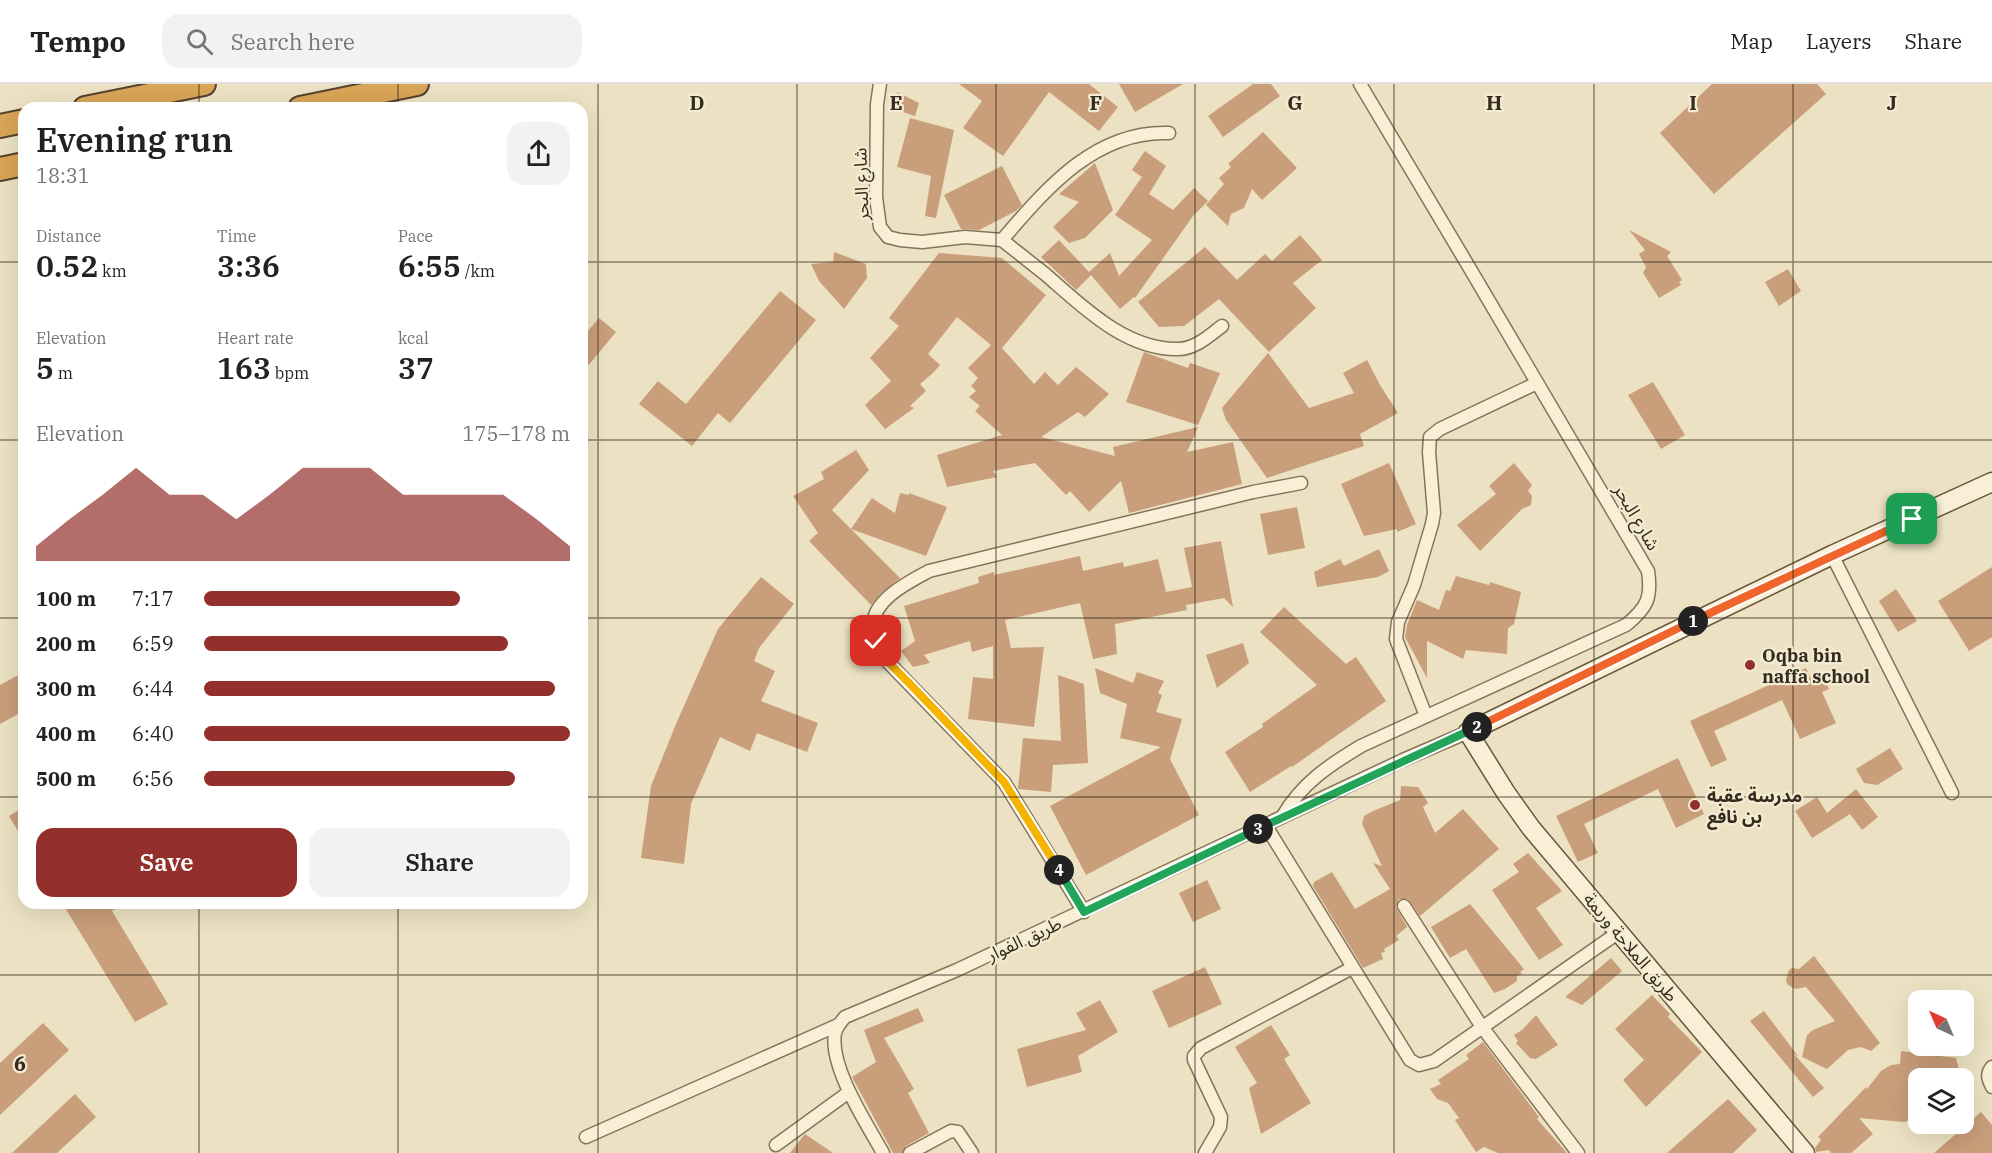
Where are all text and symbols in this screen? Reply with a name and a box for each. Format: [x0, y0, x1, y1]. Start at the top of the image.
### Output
search box [162, 14, 582, 68]
text: Tempo [30, 23, 126, 60]
icon: search [183, 25, 216, 58]
text: Search here [231, 27, 355, 56]
text: Map [1730, 27, 1773, 55]
text: Layers [1806, 27, 1872, 55]
text: Share [1905, 27, 1962, 55]
text: D [689, 89, 705, 116]
text: E [889, 89, 903, 116]
text: F [1090, 89, 1102, 116]
text: G [1287, 89, 1303, 116]
text: H [1486, 89, 1502, 116]
text: I [1689, 89, 1697, 116]
text: J [1887, 89, 1897, 116]
text: Evening run [36, 118, 233, 161]
button: share [507, 122, 570, 185]
street label: شارع البحر [848, 147, 877, 222]
text: 18:31 [36, 162, 90, 189]
text: Distance [36, 226, 101, 246]
text: Time [217, 226, 256, 246]
text: Pace [398, 226, 433, 246]
text: 0.52 [36, 246, 98, 285]
text: 3:36 [217, 246, 280, 285]
text: 6:55 [398, 246, 461, 285]
text: km [98, 261, 127, 281]
text: /km [461, 261, 495, 281]
text: Elevation [36, 328, 106, 348]
text: Heart rate [217, 328, 294, 348]
text: kcal [398, 328, 429, 348]
text: 5 [36, 348, 54, 387]
text: 163 [217, 348, 271, 387]
text: 37 [398, 348, 434, 387]
text: m [54, 363, 73, 383]
text: bpm [271, 363, 309, 383]
text: Elevation [36, 420, 124, 447]
text: 175–178 m [463, 420, 570, 447]
street label: شارع البحر [1606, 479, 1665, 556]
pin [1886, 493, 1937, 544]
icon: arrive [1895, 502, 1928, 535]
text: 100 m [36, 585, 96, 612]
text: 7:17 [132, 585, 174, 612]
pin: 1 [1678, 606, 1708, 636]
text: 1 [1688, 611, 1698, 631]
pin [850, 615, 901, 666]
icon: check [859, 624, 892, 657]
text: 200 m [36, 630, 96, 657]
text: 6:59 [132, 630, 174, 657]
place label: Oqba bin naffa school [1762, 644, 1870, 688]
marker: Oqba bin naffa school [1743, 658, 1757, 672]
text: 300 m [36, 675, 96, 702]
text: 6:44 [132, 675, 174, 702]
pin: 2 [1462, 712, 1492, 742]
text: 2 [1472, 717, 1482, 737]
text: 400 m [36, 720, 96, 747]
text: 6:40 [132, 720, 174, 747]
text: 500 m [36, 765, 96, 792]
text: 6:56 [132, 765, 174, 792]
place label: مدرسة عقبة بن نافع [1707, 784, 1802, 830]
marker: مدرسة عقبة بن نافع [1688, 798, 1702, 812]
pin: 3 [1243, 814, 1273, 844]
text: 3 [1253, 819, 1263, 839]
button: Save [36, 828, 297, 897]
button: Share [309, 828, 570, 897]
pin: 4 [1044, 855, 1074, 885]
text: 4 [1054, 860, 1064, 880]
street label: طريق الملاحة وريمة [1579, 888, 1683, 1006]
street label: طريق الفوار [982, 912, 1065, 967]
north arrow [1908, 990, 1974, 1056]
map controls [1908, 990, 1974, 1134]
text: 6 [14, 1050, 26, 1077]
button: layers [1908, 1068, 1974, 1134]

